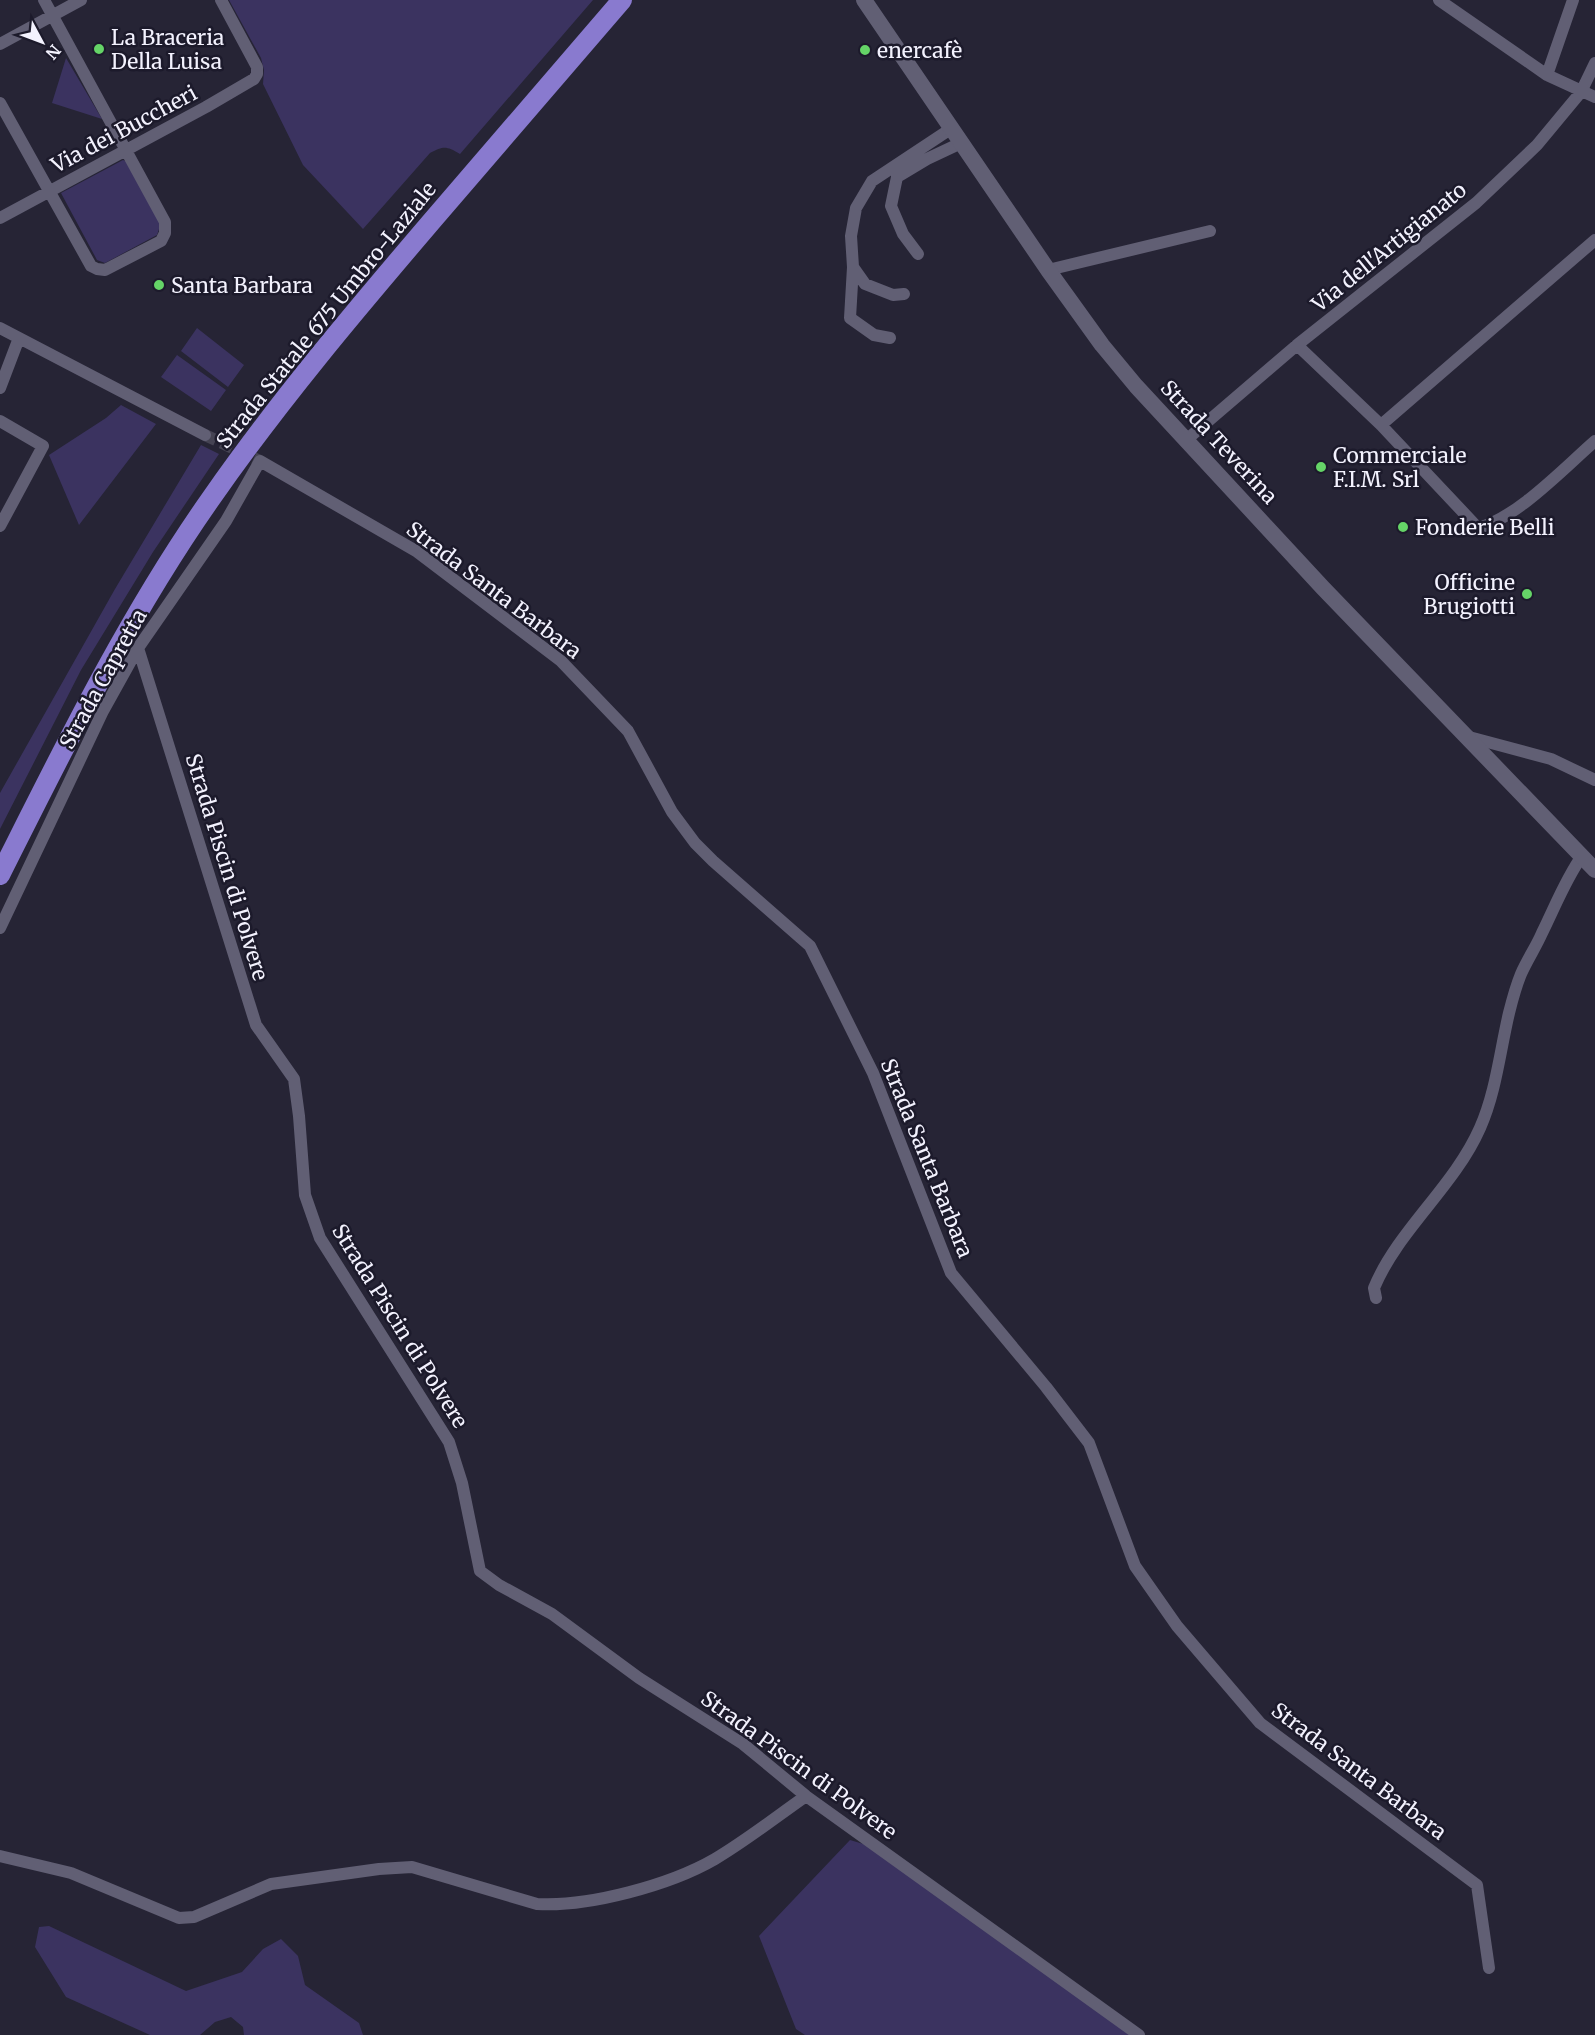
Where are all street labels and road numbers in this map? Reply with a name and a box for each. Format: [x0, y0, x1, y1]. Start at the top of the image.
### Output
street label: Via dei Buccheri [46, 79, 202, 179]
street label: Strada Statale 675 Umbro-Laziale [210, 176, 442, 454]
street label: Via dell'Artigianato [1305, 176, 1472, 318]
street label: Strada Teverina [1155, 374, 1283, 510]
street label: Strada Santa Barbara [401, 515, 587, 665]
street label: Strada Capretta [53, 604, 153, 754]
street label: Strada Piscin di Polvere [180, 750, 274, 984]
street label: Strada Santa Barbara [875, 1055, 979, 1261]
street label: Strada Piscin di Polvere [326, 1219, 474, 1433]
street label: Strada Piscin di Polvere [696, 1685, 902, 1845]
street label: Strada Santa Barbara [1266, 1696, 1452, 1846]

